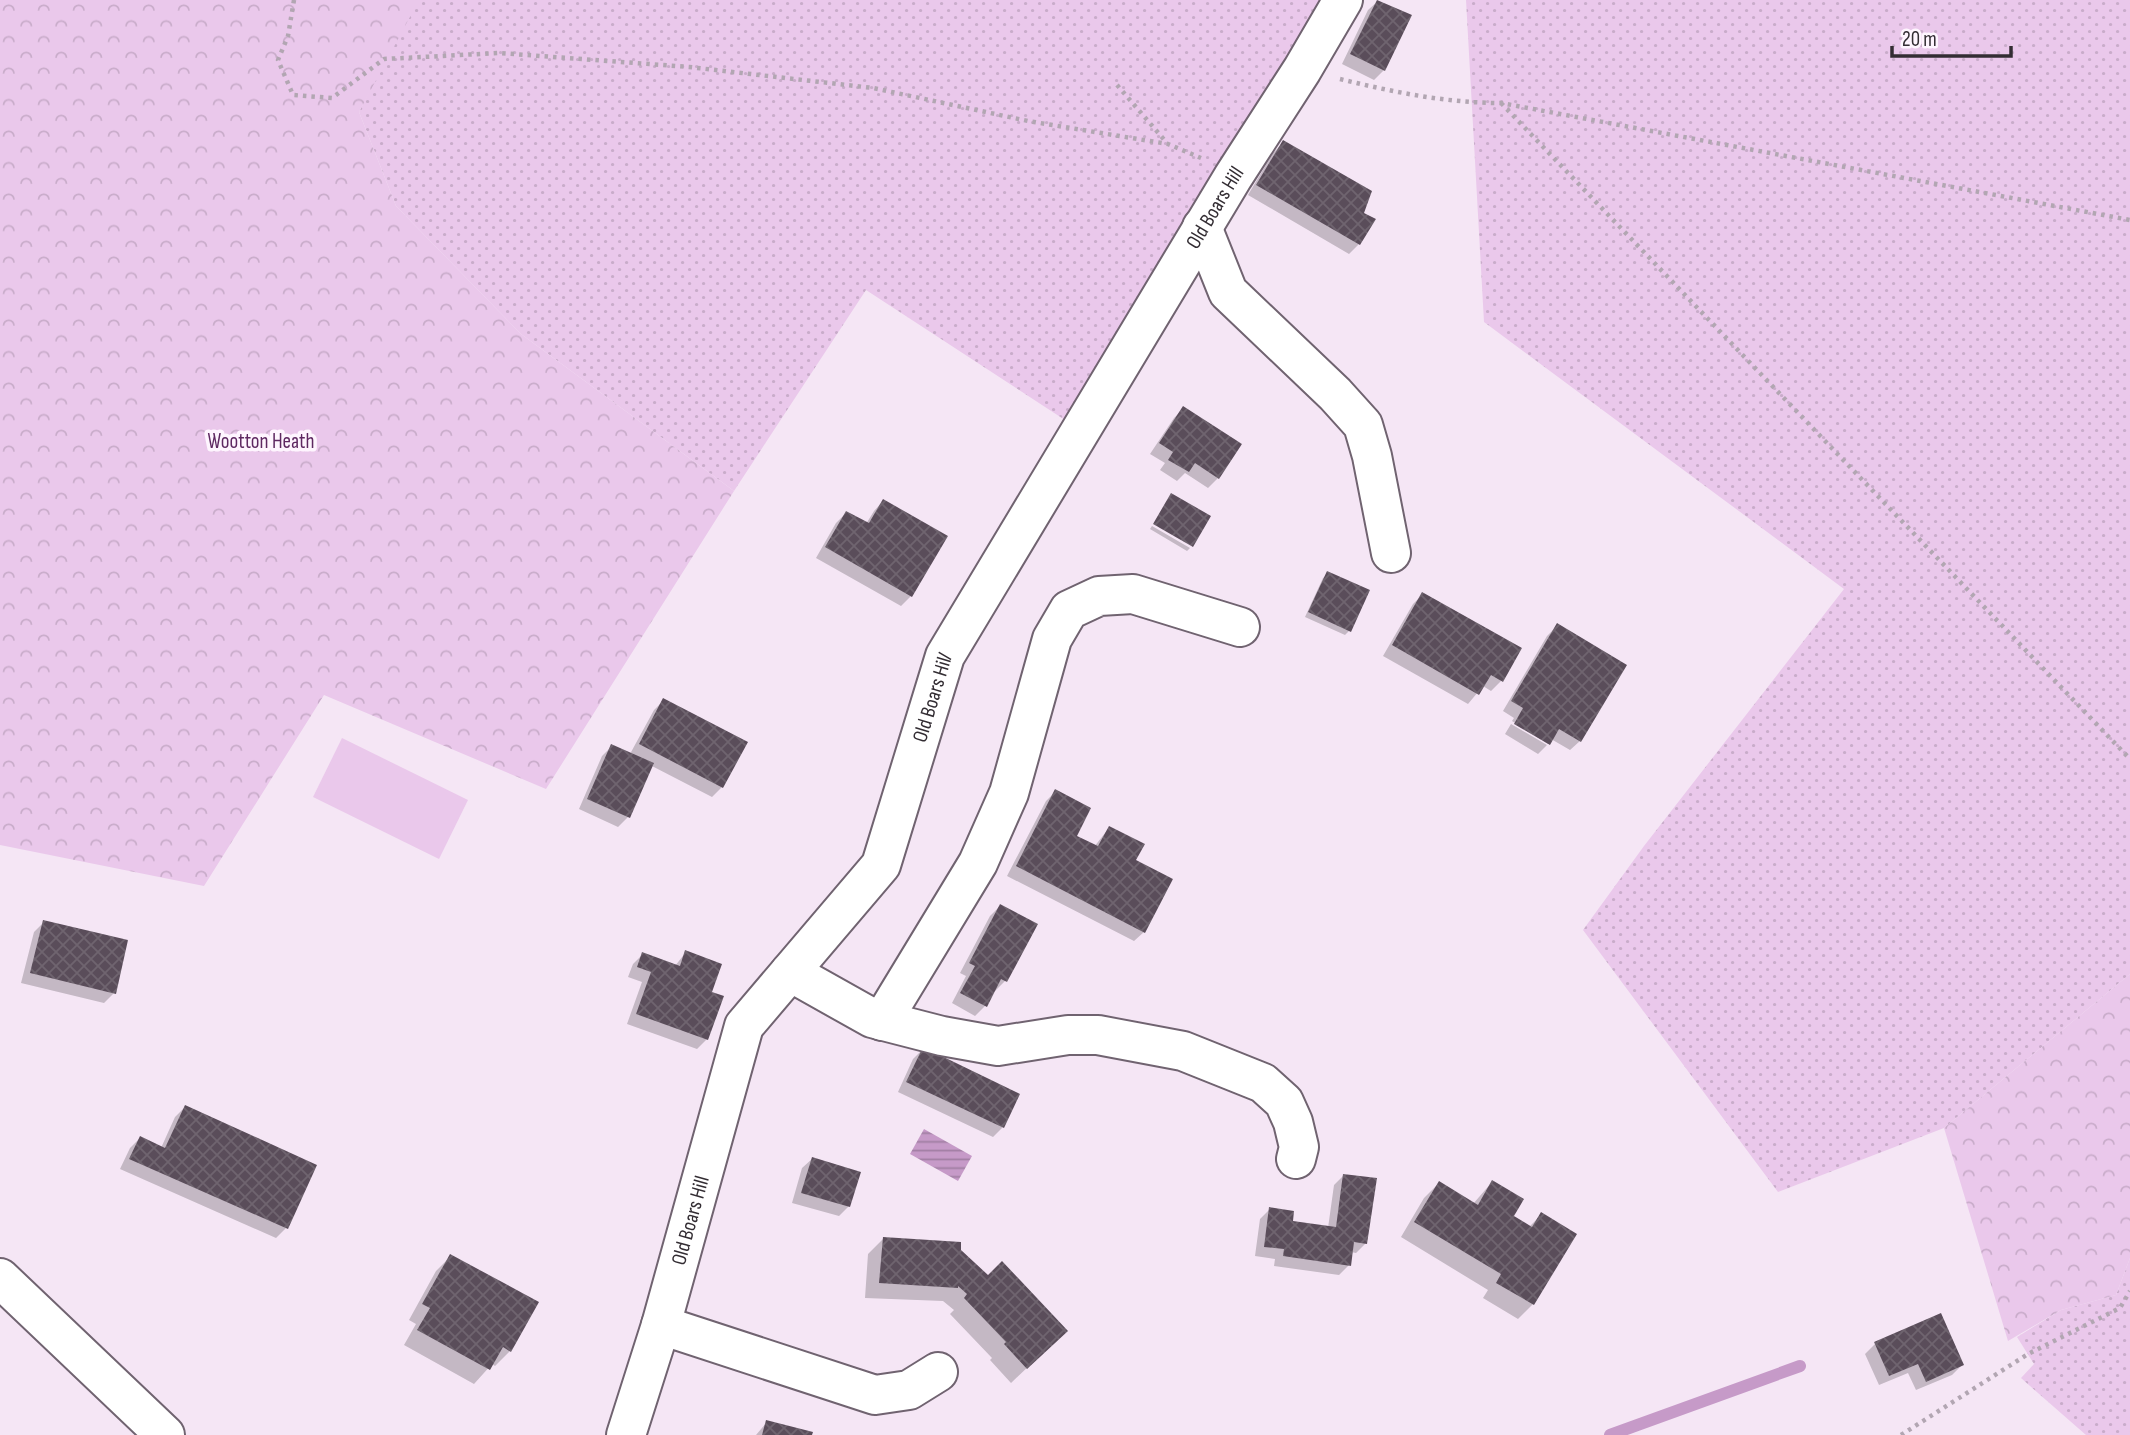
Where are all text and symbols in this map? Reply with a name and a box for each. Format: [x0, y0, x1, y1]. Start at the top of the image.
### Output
scale bar [1892, 14, 2011, 58]
text: 20 m [1902, 27, 1937, 52]
street label: Old Boars Hill [1181, 162, 1249, 253]
park label: Wootton Heath [208, 429, 315, 454]
street label: Old Boars Hill [907, 648, 957, 745]
street label: Old Boars Hill [666, 1173, 715, 1268]

